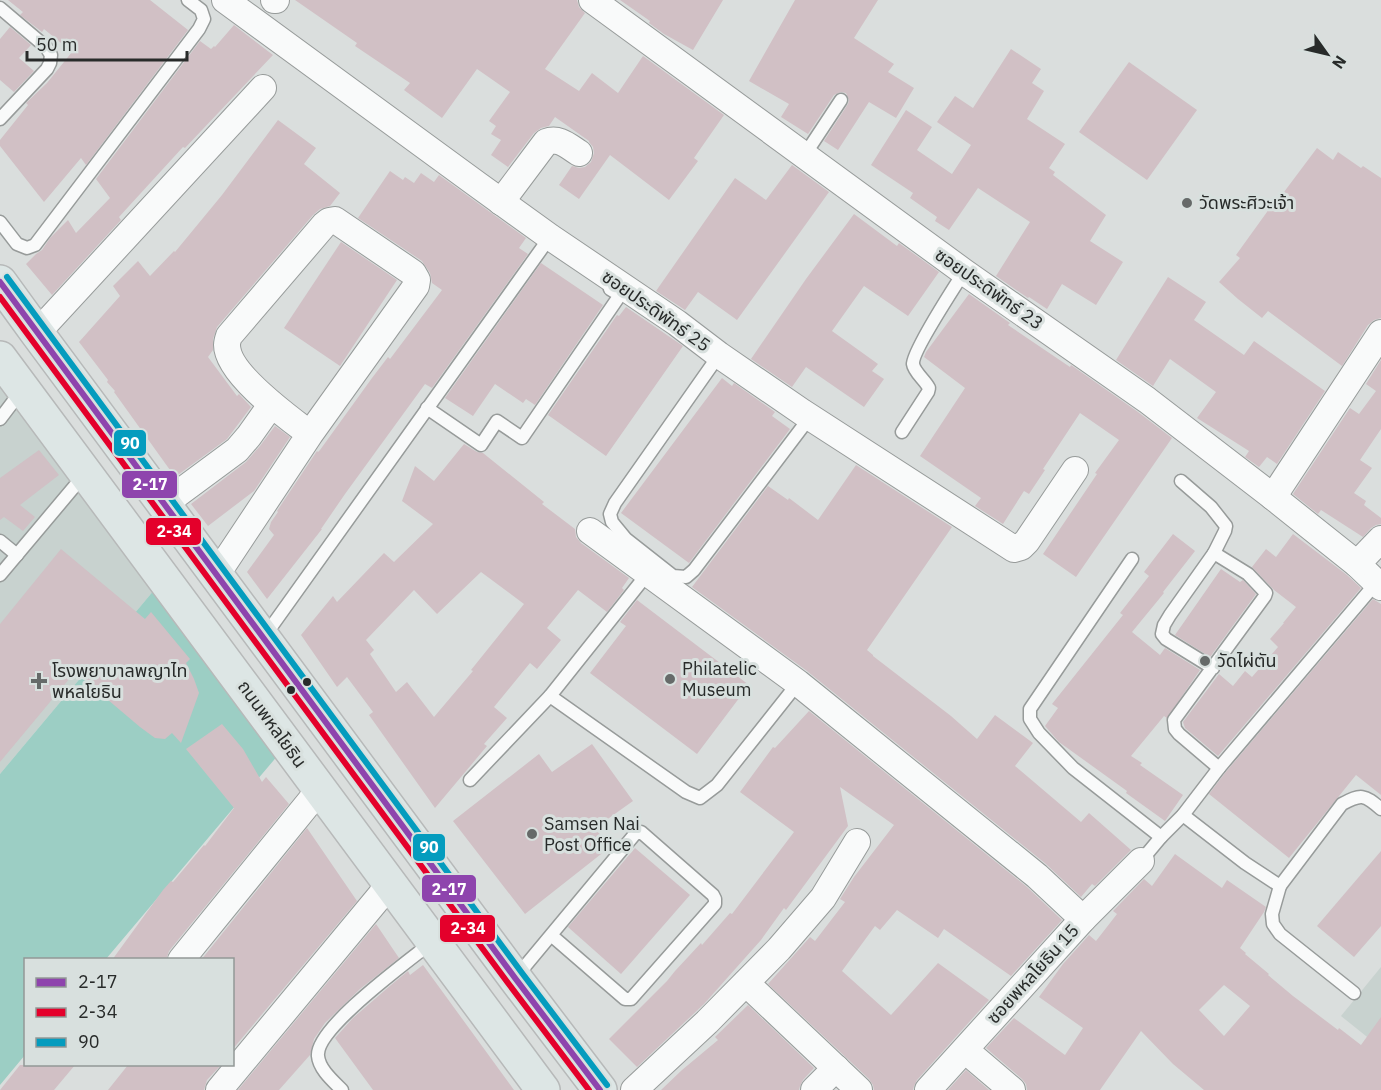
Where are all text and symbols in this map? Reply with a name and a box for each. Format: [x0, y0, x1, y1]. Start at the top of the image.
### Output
scale bar [27, 24, 188, 62]
north arrow [1297, 24, 1357, 84]
text: 50 m [36, 33, 78, 56]
text: N [1328, 52, 1351, 73]
place label: วัดพระศิวะเจ้า [1199, 191, 1294, 214]
marker: วัดพระศิวะเจ้า [1180, 196, 1194, 210]
street label: ซอยประดิพัทธ์ 23 [931, 243, 1048, 334]
street label: ซอยประดิพัทธ์ 25 [598, 265, 715, 356]
line badge: 90 [113, 429, 147, 457]
text: 90 [120, 433, 140, 453]
line badge: 2-17 [121, 470, 178, 499]
text: 2-17 [132, 474, 168, 494]
line badge: 2-34 [145, 517, 202, 546]
text: 2-34 [156, 521, 192, 541]
place label: วัดไผ่ตัน [1217, 649, 1277, 672]
marker: วัดไผ่ตัน [1198, 654, 1212, 668]
place label: Philatelic Museum [682, 657, 757, 701]
place label: โรงพยาบาลพญาไท พหลโยธิน [52, 659, 187, 703]
marker: โรงพยาบาลพญาไท พหลโยธิน [30, 672, 48, 690]
marker: Philatelic Museum [663, 672, 677, 686]
street label: ถนนพหลโยธิน [233, 675, 312, 772]
unlabelled marker [301, 676, 313, 688]
unlabelled marker [285, 684, 297, 696]
place label: Samsen Nai Post Office [544, 812, 640, 856]
marker: Samsen Nai Post Office [525, 827, 539, 841]
line badge: 90 [412, 833, 446, 862]
text: 90 [419, 837, 439, 857]
line badge: 2-17 [421, 874, 477, 903]
text: 2-17 [431, 879, 467, 899]
line badge: 2-34 [439, 914, 496, 943]
text: 2-34 [450, 918, 486, 938]
street label: ซอยพหลโยธิน 15 [982, 919, 1084, 1028]
legend [24, 958, 234, 1066]
text: 2-17 [78, 970, 118, 993]
text: 2-34 [78, 1000, 118, 1023]
text: 90 [78, 1030, 100, 1053]

